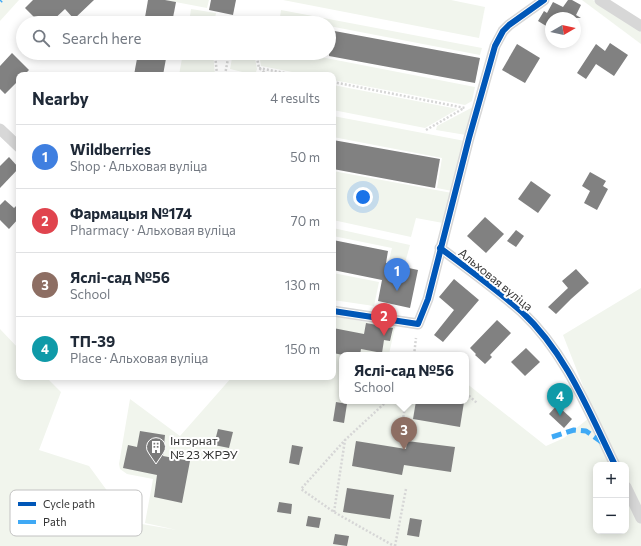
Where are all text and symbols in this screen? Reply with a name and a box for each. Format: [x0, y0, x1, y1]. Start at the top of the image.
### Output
north arrow [545, 12, 581, 48]
search box [16, 16, 336, 60]
icon: search [30, 27, 52, 49]
text: Search here [62, 29, 141, 47]
text: Nearby [32, 88, 89, 109]
text: 4 results [270, 90, 320, 106]
text: Wildberries [70, 140, 151, 158]
text: 1 [42, 149, 48, 165]
text: 50 m [290, 149, 320, 165]
text: Shop · Альховая вуліца [70, 158, 207, 174]
your location [353, 187, 373, 207]
text: Фармацыя №174 [70, 204, 192, 222]
text: 2 [41, 213, 49, 229]
text: 70 m [291, 213, 320, 229]
text: Pharmacy · Альховая вуліца [70, 222, 236, 238]
street label: Альховая вуліца [456, 245, 536, 313]
pin: 1 [384, 258, 410, 291]
text: Яслі-сад №56 [70, 268, 170, 286]
text: 3 [41, 277, 49, 293]
text: 130 m [285, 277, 320, 293]
text: School [70, 286, 110, 302]
pin: 2 [371, 303, 397, 336]
text: ТП-39 [70, 332, 115, 350]
text: 4 [41, 341, 49, 357]
text: 150 m [285, 341, 320, 357]
text: Place · Альховая вуліца [70, 350, 208, 366]
popup [339, 352, 469, 404]
text: Яслі-сад №56 [354, 361, 454, 379]
text: School [354, 379, 394, 395]
pin: 4 [547, 383, 573, 416]
pin: 3 [391, 417, 417, 450]
place label: Інтэрнат № 23 ЖРЭУ [170, 433, 238, 461]
building icon: Інтэрнат № 23 ЖРЭУ [145, 436, 167, 464]
map controls [593, 462, 629, 534]
button: + [593, 462, 629, 498]
legend [10, 490, 142, 536]
text: Cycle path [43, 497, 95, 510]
button: − [593, 498, 629, 534]
text: Path [43, 515, 66, 528]

